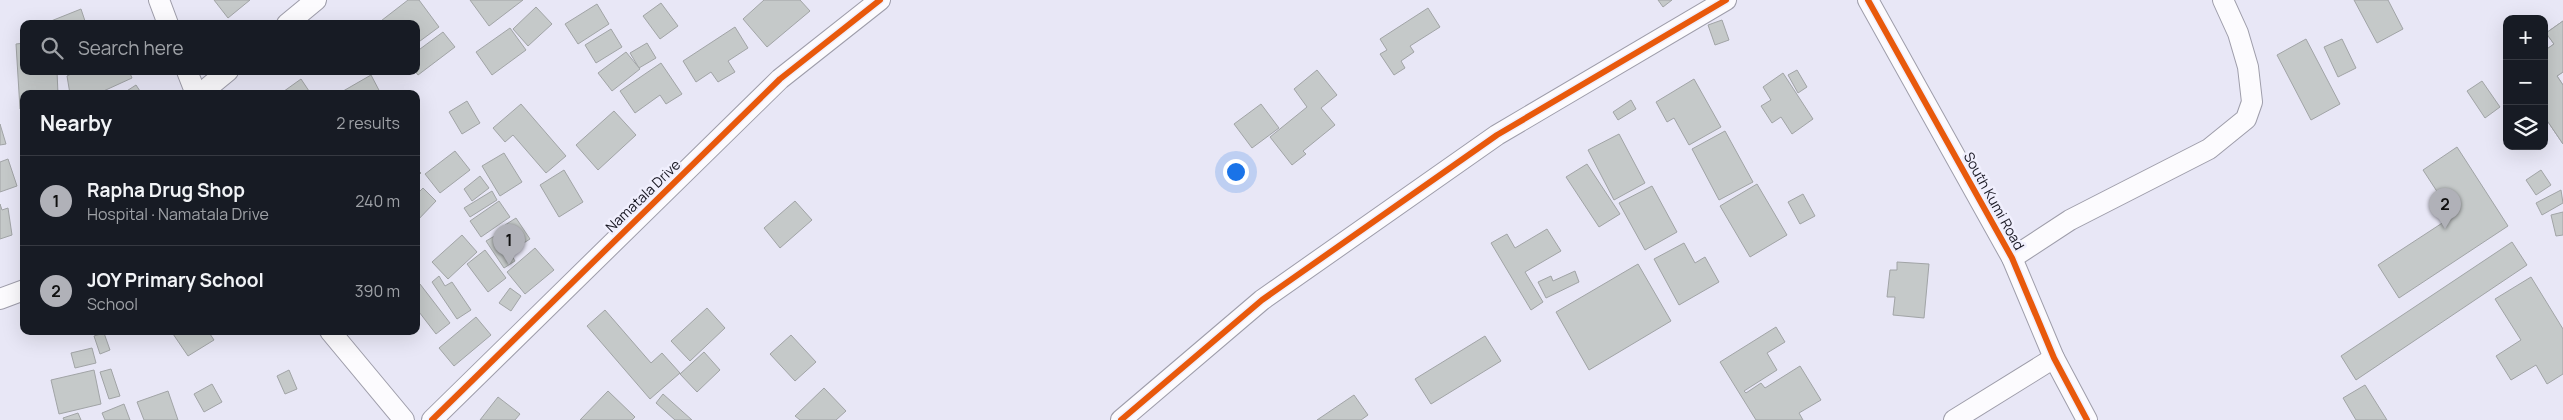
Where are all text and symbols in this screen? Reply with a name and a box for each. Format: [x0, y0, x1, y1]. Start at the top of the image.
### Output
map controls [2503, 15, 2548, 150]
button: + [2503, 15, 2548, 60]
search box [20, 20, 420, 75]
icon: search [38, 34, 66, 62]
text: Search here [78, 35, 184, 61]
button: − [2503, 60, 2548, 105]
button: layers [2503, 105, 2548, 150]
text: Nearby [40, 109, 112, 137]
text: 2 results [336, 112, 400, 134]
street label: South Kumi Road [1960, 148, 2029, 253]
street label: Namatala Drive [601, 155, 684, 236]
your location [1223, 159, 1249, 185]
text: Rapha Drug Shop [87, 177, 245, 203]
pin: 2 [2429, 188, 2461, 229]
text: 1 [52, 190, 60, 212]
text: 240 m [355, 190, 400, 212]
text: Hospital · Namatala Drive [87, 203, 269, 225]
pin: 1 [493, 224, 525, 265]
text: JOY Primary School [87, 267, 264, 293]
text: 2 [51, 280, 61, 302]
text: 390 m [355, 280, 400, 302]
text: School [87, 293, 138, 315]

